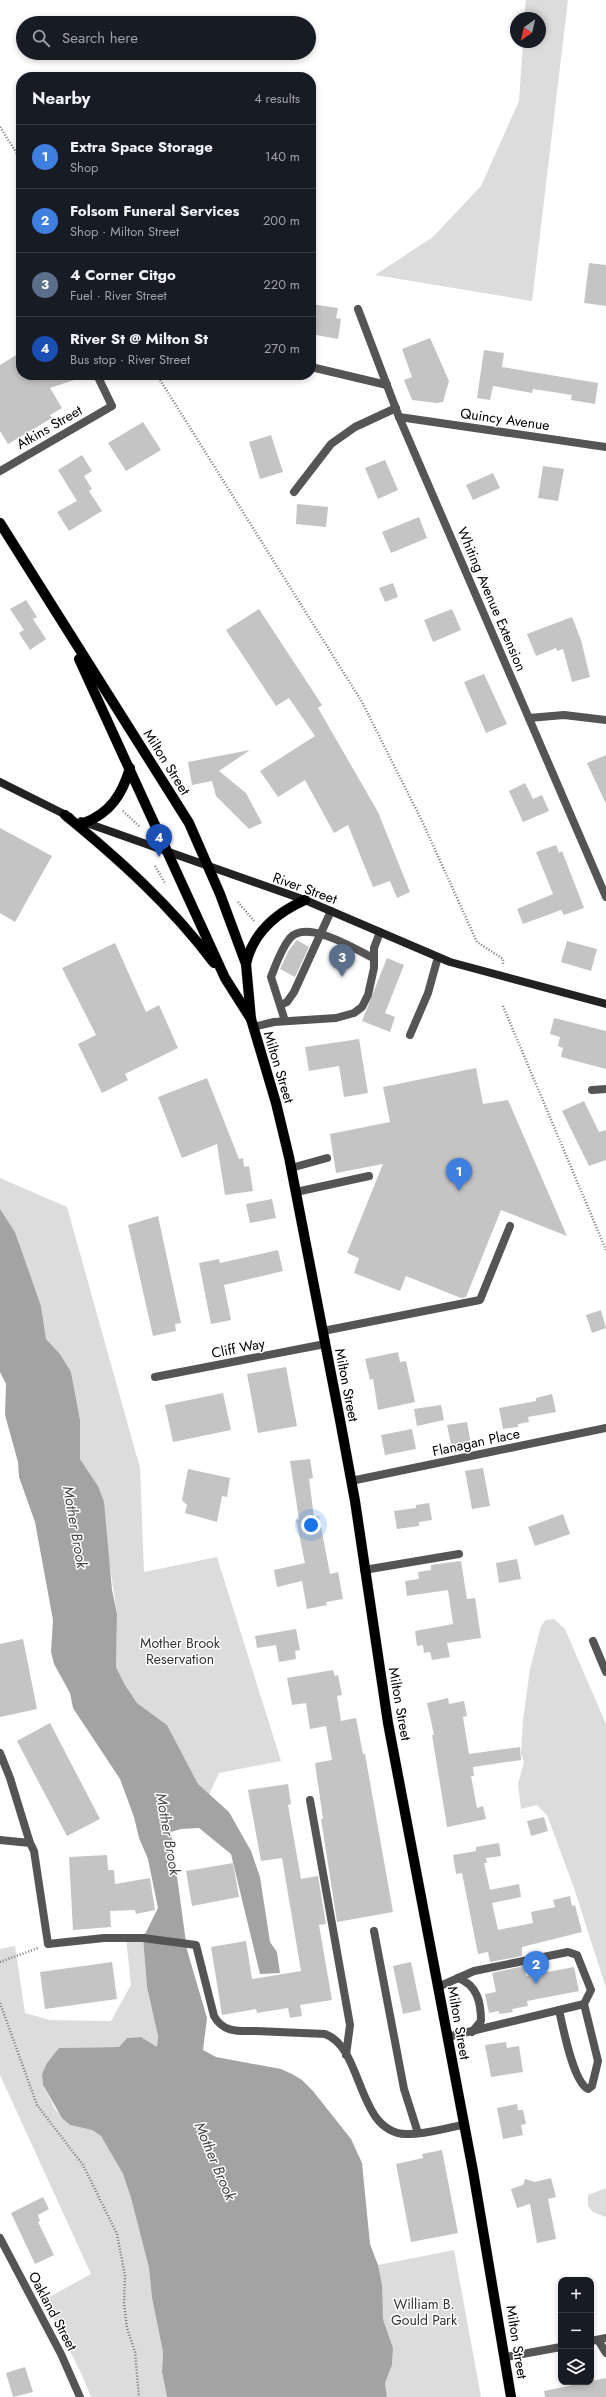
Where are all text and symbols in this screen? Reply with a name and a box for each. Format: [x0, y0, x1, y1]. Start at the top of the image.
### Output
north arrow [510, 12, 546, 48]
search box [16, 16, 316, 60]
icon: search [30, 27, 52, 49]
text: Search here [62, 27, 138, 49]
text: Nearby [32, 86, 90, 110]
text: 4 results [254, 89, 300, 108]
text: Extra Space Storage [70, 136, 213, 158]
text: 1 [42, 147, 48, 166]
text: 140 m [265, 147, 300, 166]
text: Shop [70, 158, 98, 177]
text: Folsom Funeral Services [70, 200, 239, 222]
text: 2 [41, 211, 49, 230]
text: 200 m [263, 211, 300, 230]
text: Shop · Milton Street [70, 222, 179, 241]
text: 4 Corner Citgo [70, 264, 176, 286]
text: 3 [41, 275, 49, 294]
text: 220 m [263, 275, 300, 294]
text: Fuel · River Street [70, 286, 167, 305]
text: River St @ Milton St [70, 328, 208, 350]
text: 4 [40, 339, 50, 358]
text: 270 m [264, 339, 300, 358]
text: Bus stop · River Street [70, 350, 190, 369]
street label: Atkins Street [12, 400, 86, 454]
street label: Quincy Avenue [459, 403, 551, 435]
street label: Whiting Avenue Extension [453, 524, 531, 674]
street label: Milton Street [139, 725, 195, 799]
pin: 4 [146, 824, 172, 857]
street label: River Street [270, 867, 341, 909]
pin: 3 [329, 944, 355, 977]
street label: Milton Street [259, 1029, 300, 1106]
pin: 1 [446, 1158, 472, 1191]
street label: Cliff Way [210, 1333, 267, 1363]
street label: Milton Street [330, 1347, 364, 1424]
street label: Flanagan Place [430, 1423, 522, 1461]
water label: Mother Brook [57, 1484, 93, 1570]
your location [301, 1515, 321, 1535]
park label: Mother Brook Reservation [140, 1633, 221, 1669]
street label: Milton Street [384, 1666, 416, 1743]
water label: Mother Brook [150, 1791, 186, 1877]
pin: 2 [523, 1951, 549, 1984]
street label: Milton Street [443, 1985, 475, 2062]
water label: Mother Brook [189, 2118, 242, 2204]
street label: Oakland Street [24, 2268, 83, 2355]
map controls [558, 2277, 594, 2385]
button: + [558, 2277, 594, 2313]
park label: William B. Gould Park [391, 2294, 458, 2330]
street label: Milton Street [501, 2304, 533, 2381]
button: − [558, 2313, 594, 2349]
button: layers [558, 2349, 594, 2385]

